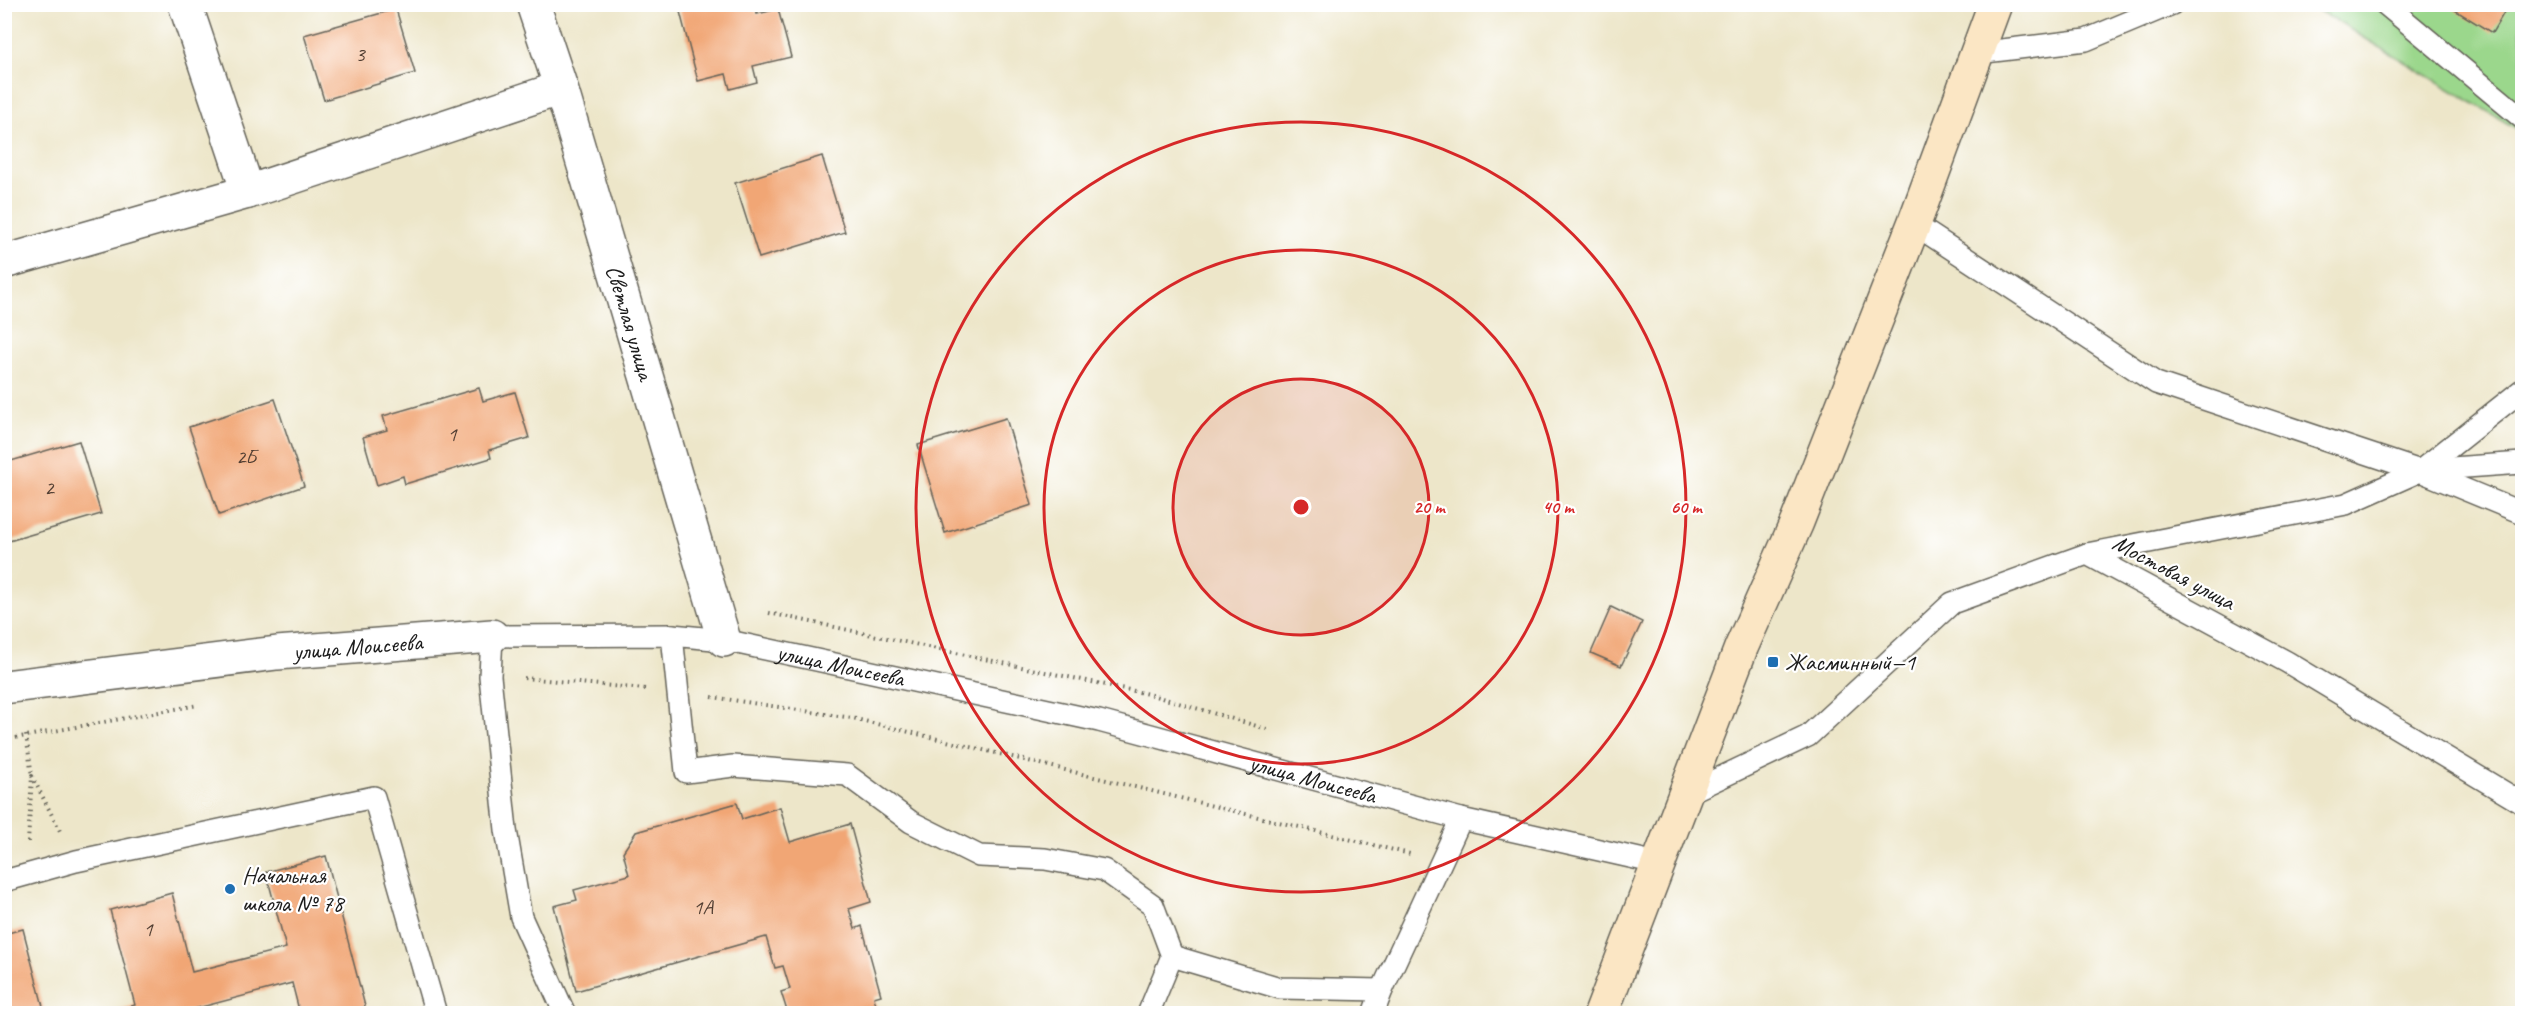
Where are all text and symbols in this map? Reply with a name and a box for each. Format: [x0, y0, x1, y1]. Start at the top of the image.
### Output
house number: 3 [355, 41, 366, 67]
street label: Светлая улица [599, 262, 662, 385]
house number: 1 [447, 421, 458, 447]
house number: 2Б [236, 444, 259, 470]
house number: 2 [44, 475, 55, 501]
text: 20 m [1414, 496, 1446, 518]
text: 40 m [1543, 496, 1575, 518]
text: 60 m [1670, 496, 1703, 518]
centre of rings [1291, 497, 1311, 517]
street label: Мостовая улица [2108, 527, 2242, 617]
street label: улица Моисеева [290, 626, 425, 667]
street label: улица Моисеева [772, 636, 908, 694]
place label: Жасминный—1 [1785, 647, 1917, 677]
marker: Жасминный—1 [1766, 655, 1780, 669]
street label: улица Моисеева [1244, 747, 1381, 811]
place label: Начальная школа № 78 [242, 860, 345, 918]
marker: Начальная школа № 78 [223, 882, 237, 896]
house number: 1А [693, 894, 714, 920]
house number: 1 [143, 916, 154, 942]

